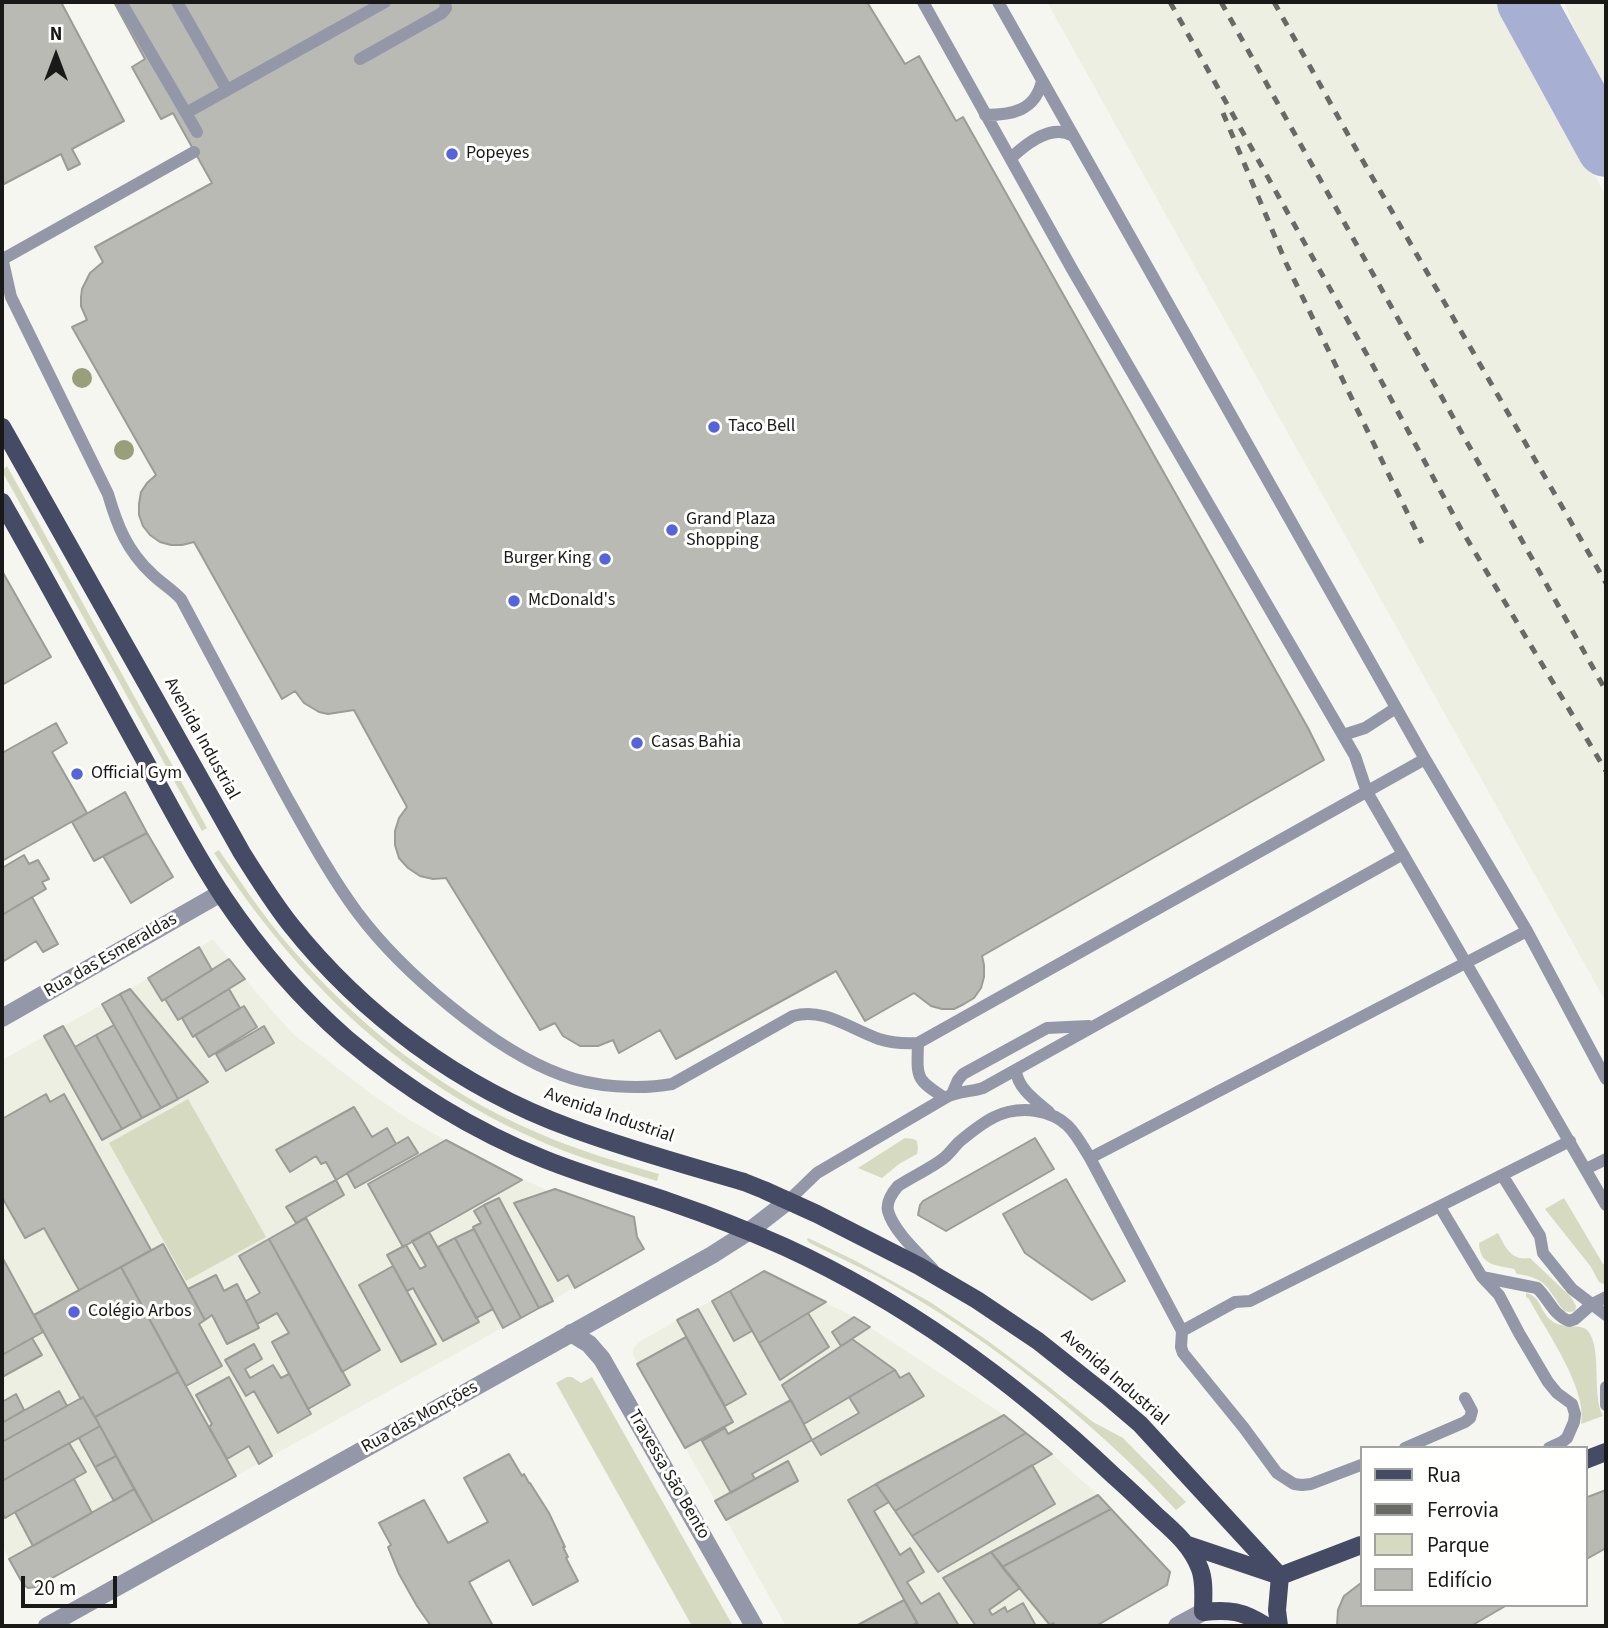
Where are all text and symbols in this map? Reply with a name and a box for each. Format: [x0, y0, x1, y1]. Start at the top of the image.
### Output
north arrow [21, 21, 91, 91]
text: N [50, 21, 62, 48]
place label: Popeyes [466, 143, 529, 165]
marker: Popeyes [444, 146, 460, 162]
place label: Taco Bell [728, 416, 795, 438]
marker: Taco Bell [706, 419, 722, 435]
place label: Grand Plaza Shopping [686, 509, 776, 552]
marker: Grand Plaza Shopping [664, 522, 680, 538]
place label: Burger King [503, 548, 591, 570]
marker: Burger King [597, 551, 613, 567]
place label: McDonald's [528, 590, 615, 612]
marker: McDonald's [506, 593, 522, 609]
street label: Avenida Industrial [159, 674, 243, 804]
place label: Casas Bahia [651, 732, 741, 754]
marker: Casas Bahia [629, 735, 645, 751]
place label: Official Gym [91, 763, 182, 785]
marker: Official Gym [69, 766, 85, 782]
street label: Rua das Esmeraldas [41, 909, 181, 1003]
street label: Avenida Industrial [541, 1084, 677, 1148]
place label: Colégio Arbos [88, 1301, 191, 1323]
marker: Colégio Arbos [66, 1304, 82, 1320]
street label: Avenida Industrial [1056, 1325, 1172, 1431]
street label: Rua das Monções [358, 1377, 482, 1459]
street label: Travessa São Bento [622, 1407, 714, 1543]
legend [1360, 1446, 1587, 1607]
text: Rua [1427, 1460, 1461, 1490]
text: Ferrovia [1427, 1495, 1499, 1525]
text: Parque [1427, 1530, 1489, 1560]
scale bar [24, 1562, 121, 1606]
text: Edifício [1427, 1565, 1492, 1595]
text: 20 m [34, 1573, 76, 1603]

